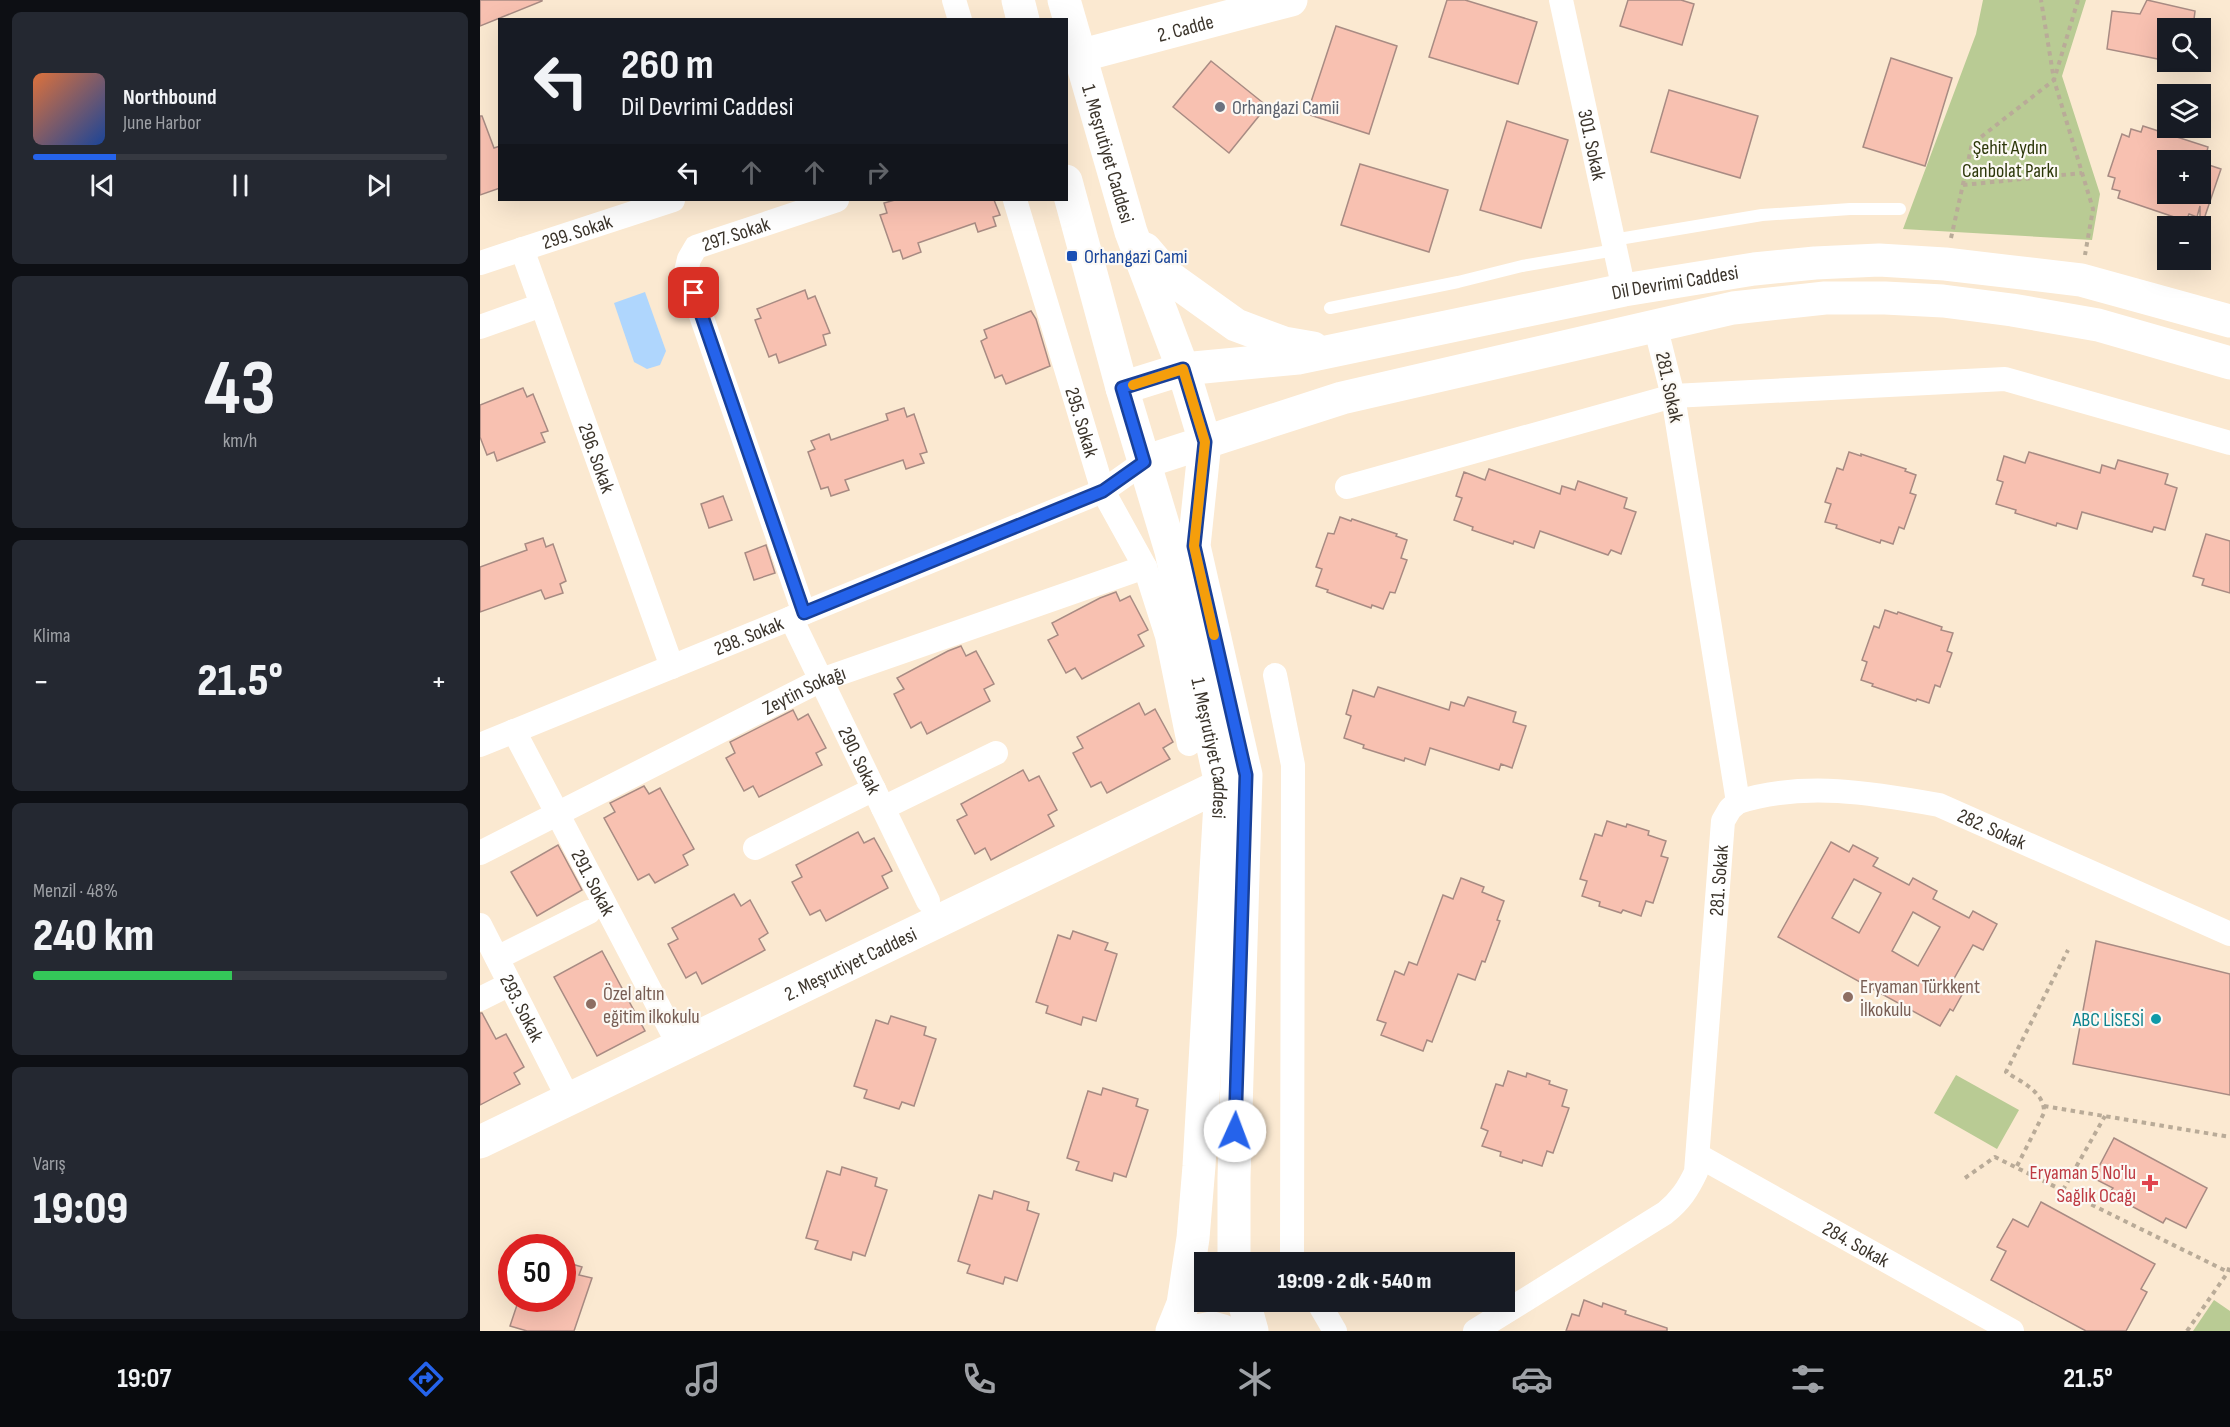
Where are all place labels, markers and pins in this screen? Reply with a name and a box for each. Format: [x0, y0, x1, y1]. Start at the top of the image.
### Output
place label: Orhangazi Camii [1232, 96, 1339, 120]
marker: Orhangazi Camii [1213, 100, 1227, 114]
place label: Orhangazi Cami [1084, 245, 1188, 269]
marker: Orhangazi Cami [1065, 249, 1079, 263]
pin [668, 267, 719, 318]
place label: Eryaman Türkkent İlkokulu [1860, 975, 1980, 1022]
place label: Özel altın eğitim ilkokulu [603, 982, 700, 1029]
marker: Eryaman Türkkent İlkokulu [1841, 990, 1855, 1004]
marker: Özel altın eğitim ilkokulu [584, 997, 598, 1011]
place label: ABC LİSESİ [2072, 1008, 2144, 1032]
marker: ABC LİSESİ [2149, 1012, 2163, 1026]
place label: Eryaman 5 No'lu Sağlık Ocağı [2030, 1161, 2136, 1208]
marker: Eryaman 5 No'lu Sağlık Ocağı [2141, 1174, 2159, 1192]

